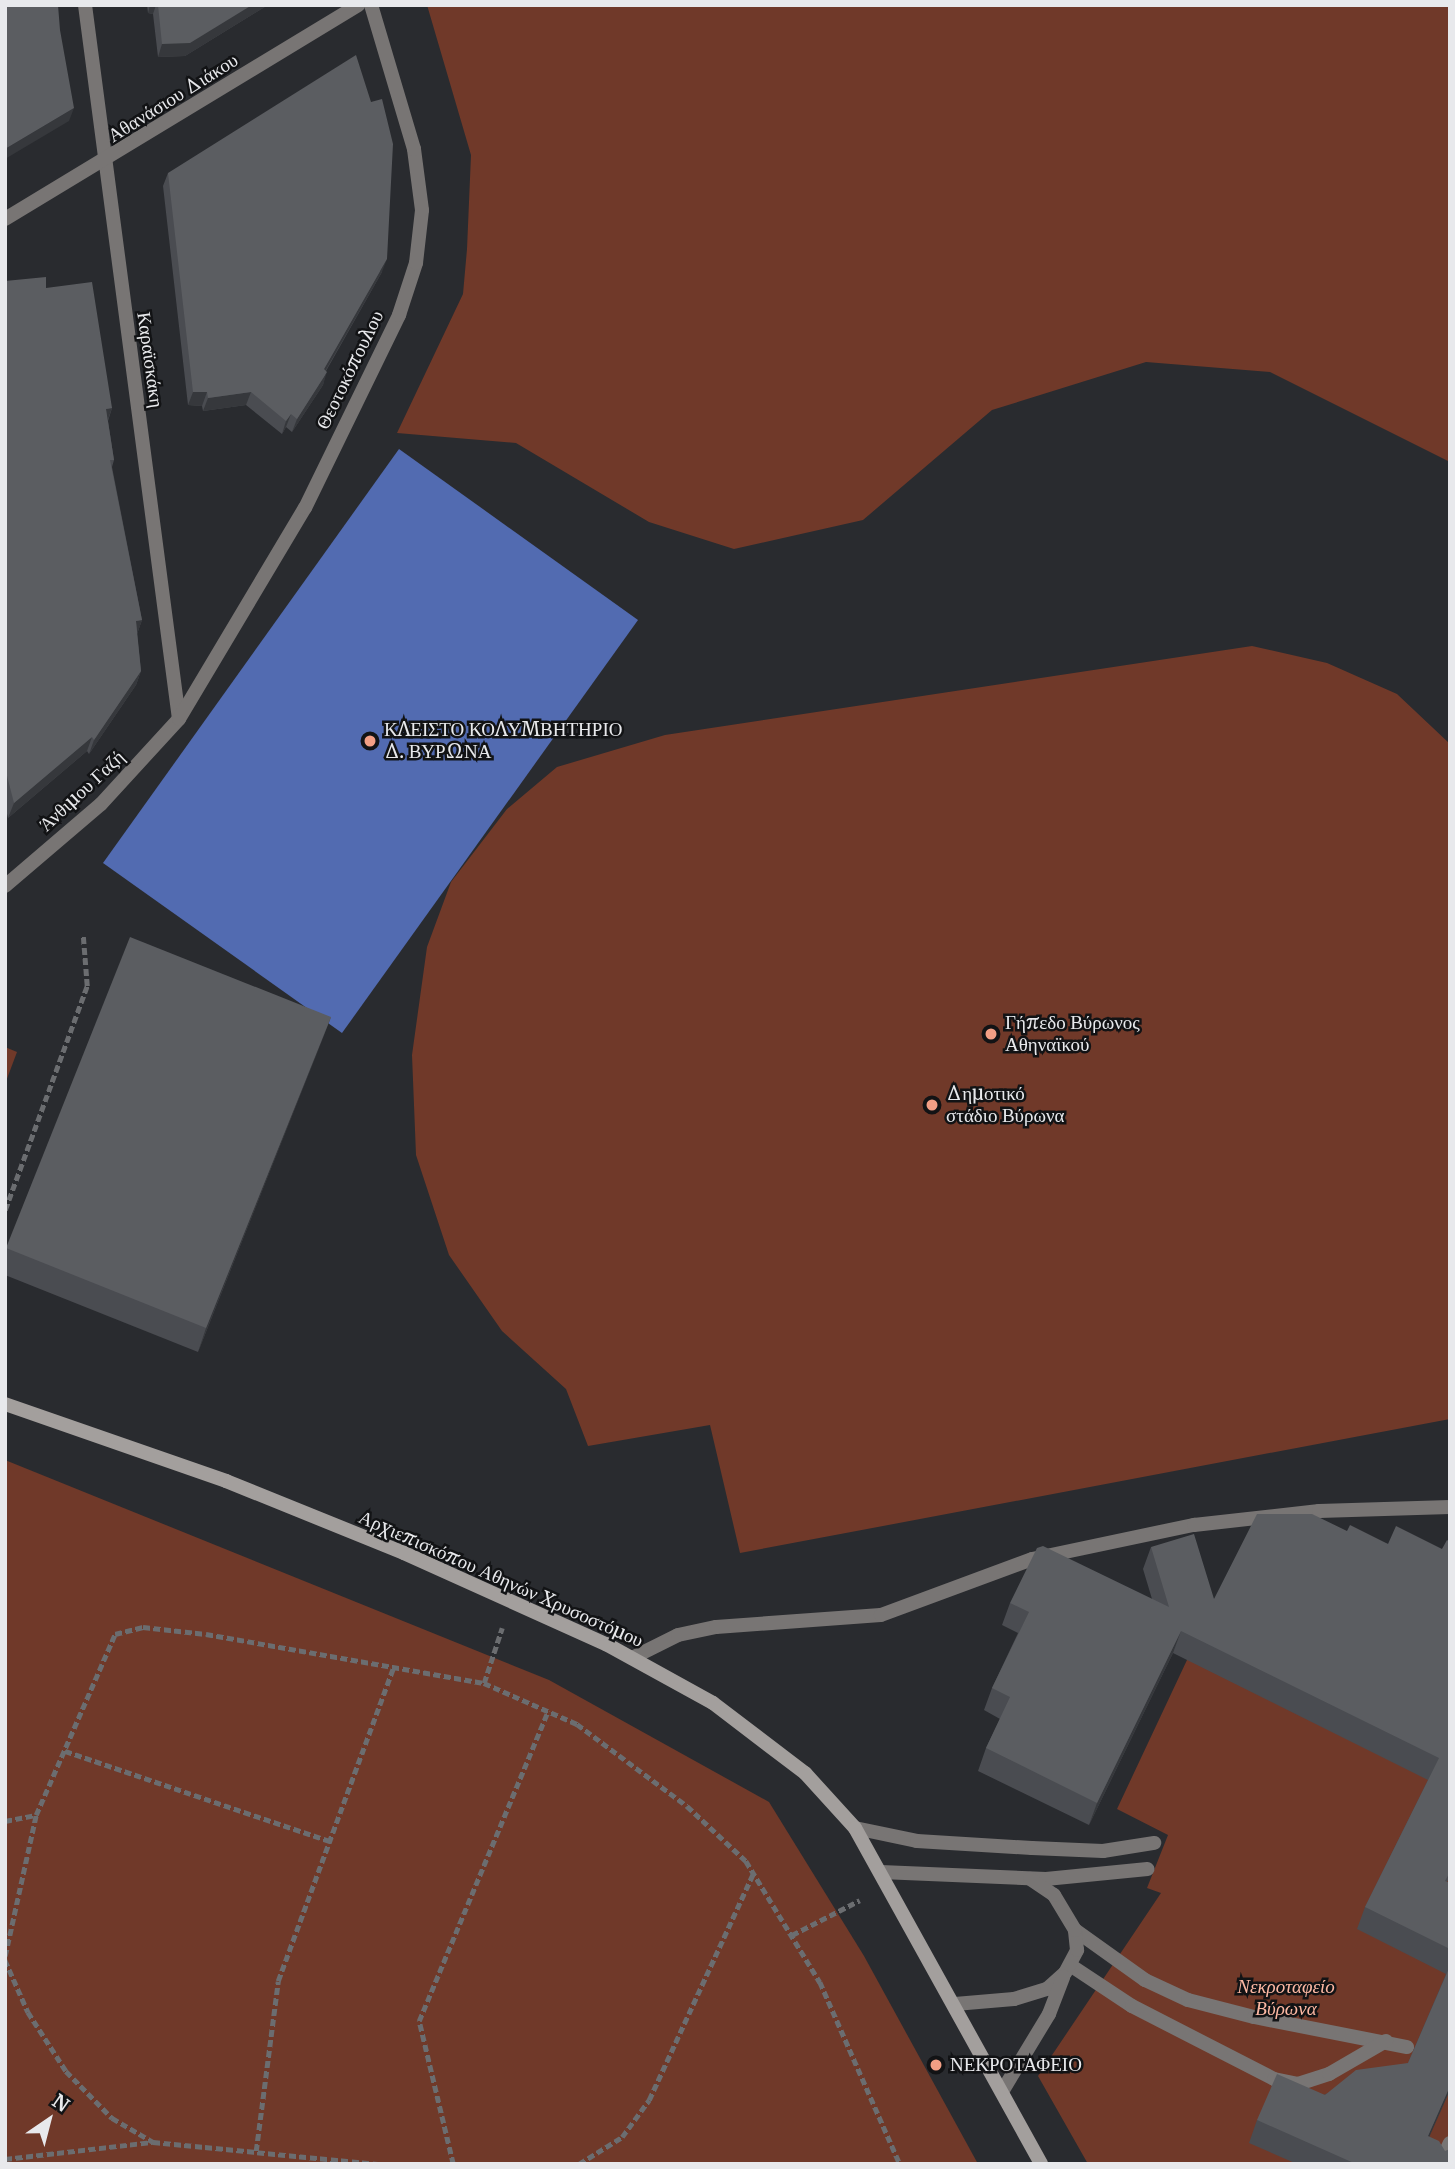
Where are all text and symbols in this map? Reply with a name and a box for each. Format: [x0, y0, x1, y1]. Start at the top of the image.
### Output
street label: Αθανάσιου Διάκου [104, 49, 242, 147]
street label: Θεοτοκόπουλου [311, 307, 389, 433]
street label: Καραϊσκάκη [132, 311, 168, 409]
place label: ΚΛΕΙΣΤΟ ΚΟΛΥΜΒΗΤΗΡΙΟ Δ. ΒΥΡΩΝΑ [384, 719, 622, 763]
marker: ΚΛΕΙΣΤΟ ΚΟΛΥΜΒΗΤΗΡΙΟ Δ. ΒΥΡΩΝΑ [362, 733, 378, 749]
street label: Άνθιμου Γαζή [35, 746, 129, 836]
place label: Γήπεδο Βύρωνος Αθηναϊκού [1005, 1012, 1140, 1056]
marker: Γήπεδο Βύρωνος Αθηναϊκού [983, 1026, 999, 1042]
place label: Δημοτικό στάδιο Βύρωνα [946, 1083, 1065, 1127]
marker: Δημοτικό στάδιο Βύρωνα [924, 1097, 940, 1113]
street label: Αρχιεπισκόπου Αθηνών Χρυσοστόμου [355, 1506, 647, 1652]
park label: Νεκροταφείο Βύρωνα [1237, 1976, 1335, 2020]
place label: ΝΕΚΡΟΤΑΦΕΙΟ [950, 2054, 1082, 2076]
marker: ΝΕΚΡΟΤΑΦΕΙΟ [928, 2057, 944, 2073]
north arrow [14, 2085, 84, 2155]
text: N [48, 2089, 74, 2117]

